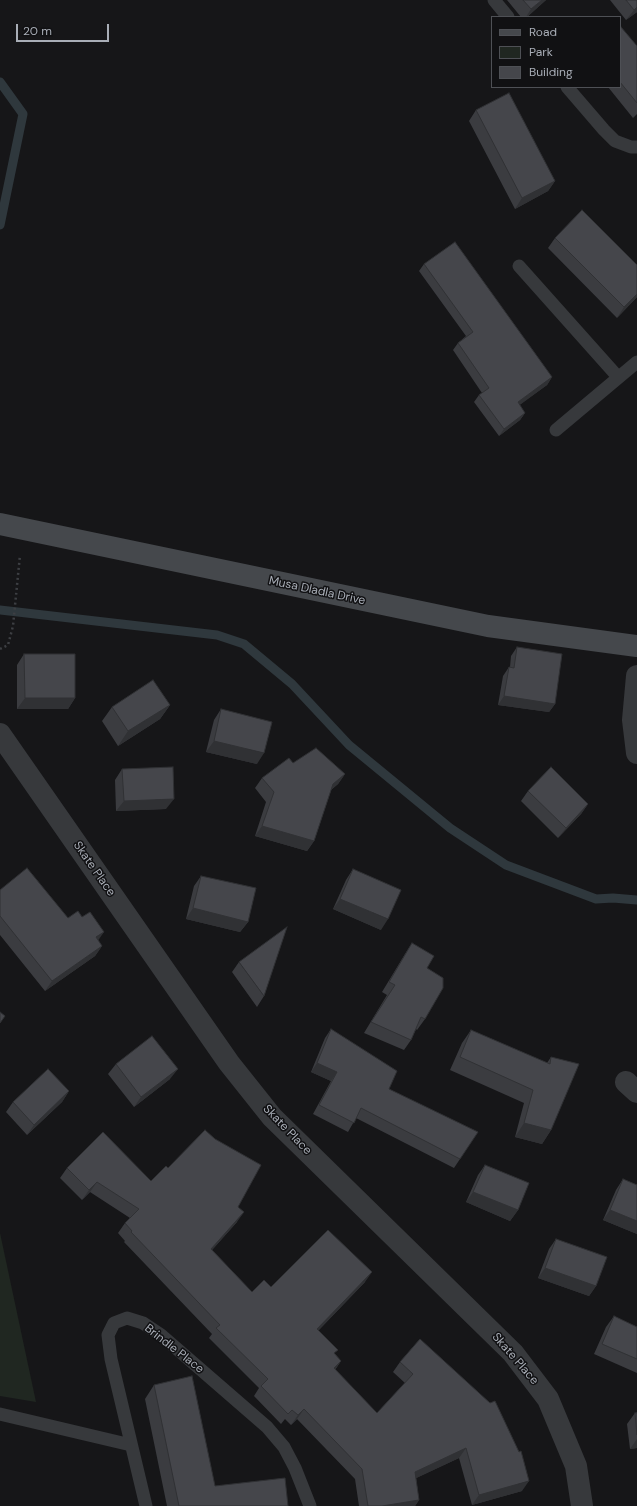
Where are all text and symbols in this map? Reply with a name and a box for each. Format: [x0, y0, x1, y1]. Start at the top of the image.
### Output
scale bar [18, 16, 111, 42]
legend [491, 16, 621, 88]
text: 20 m [23, 23, 52, 39]
text: Road [529, 24, 557, 40]
text: Park [529, 44, 553, 60]
text: Building [529, 64, 573, 80]
street label: Musa Dladla Drive [267, 574, 367, 608]
street label: Skate Place [70, 839, 118, 899]
street label: Skate Place [260, 1102, 314, 1158]
street label: Brindle Place [141, 1321, 207, 1377]
street label: Skate Place [489, 1330, 541, 1388]

